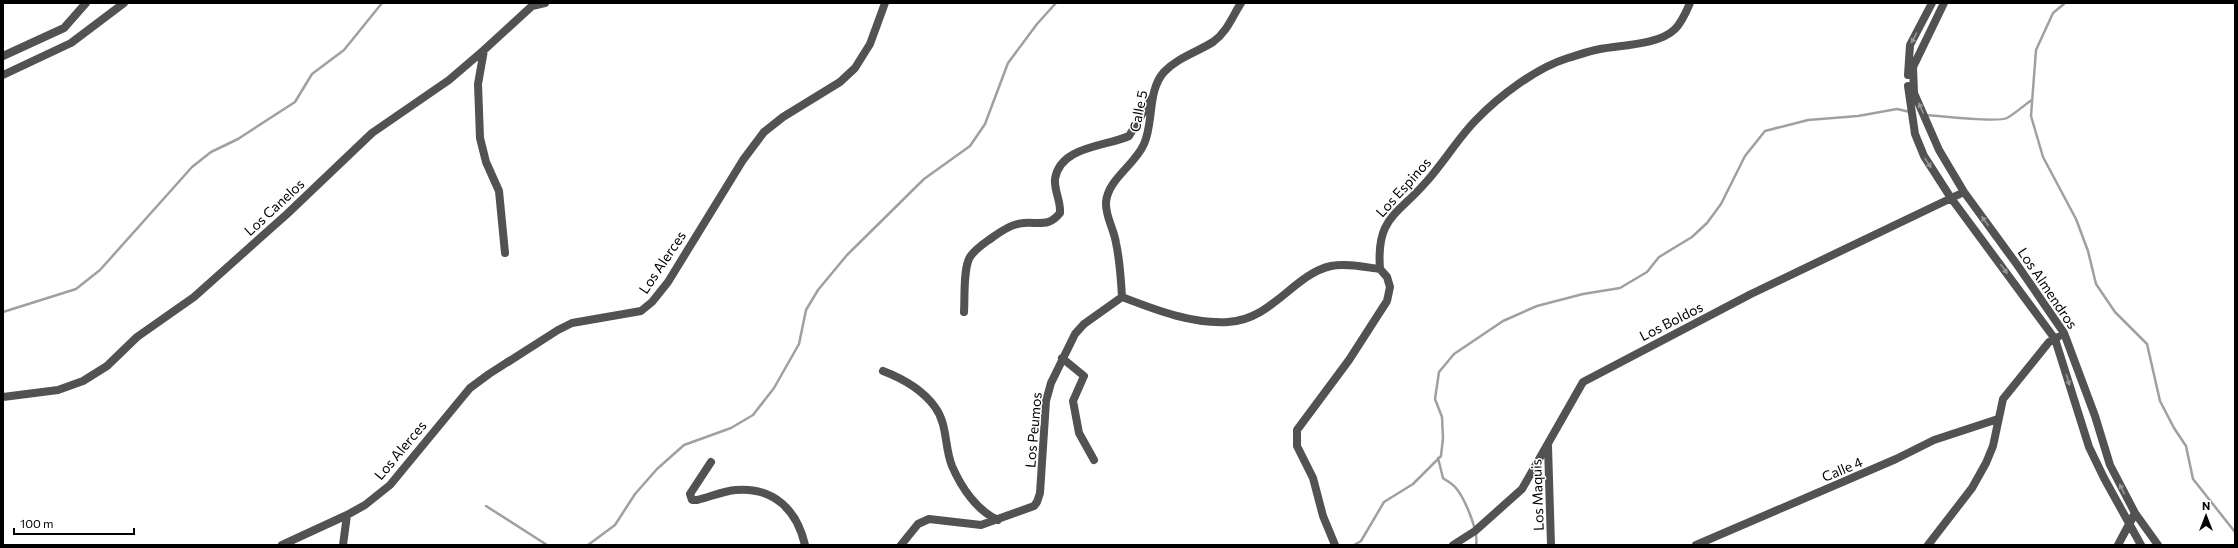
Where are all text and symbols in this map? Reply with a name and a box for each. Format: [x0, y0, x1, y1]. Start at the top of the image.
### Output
one-way arrow [1911, 32, 1917, 43]
street label: Calle 5 [1126, 89, 1150, 133]
one-way arrow [1918, 103, 1924, 114]
street label: Los Espinos [1372, 154, 1434, 220]
one-way arrow [1925, 157, 1932, 169]
street label: Los Canelos [240, 175, 308, 239]
one-way arrow [1981, 216, 1989, 226]
street label: Los Alerces [635, 227, 689, 297]
street label: Los Almendros [2015, 244, 2081, 332]
one-way arrow [2000, 263, 2008, 274]
street label: Los Boldos [1636, 298, 1706, 344]
one-way arrow [2065, 374, 2071, 386]
street label: Los Peumos [1021, 391, 1045, 469]
street label: Los Alerces [370, 417, 430, 483]
street label: Calle 4 [1819, 453, 1865, 485]
street label: Los Maquis [1527, 459, 1547, 531]
one-way arrow [2119, 483, 2125, 494]
north arrow [2186, 496, 2226, 536]
text: N [2202, 499, 2210, 512]
scale bar [14, 510, 134, 536]
text: 100 m [20, 516, 54, 530]

